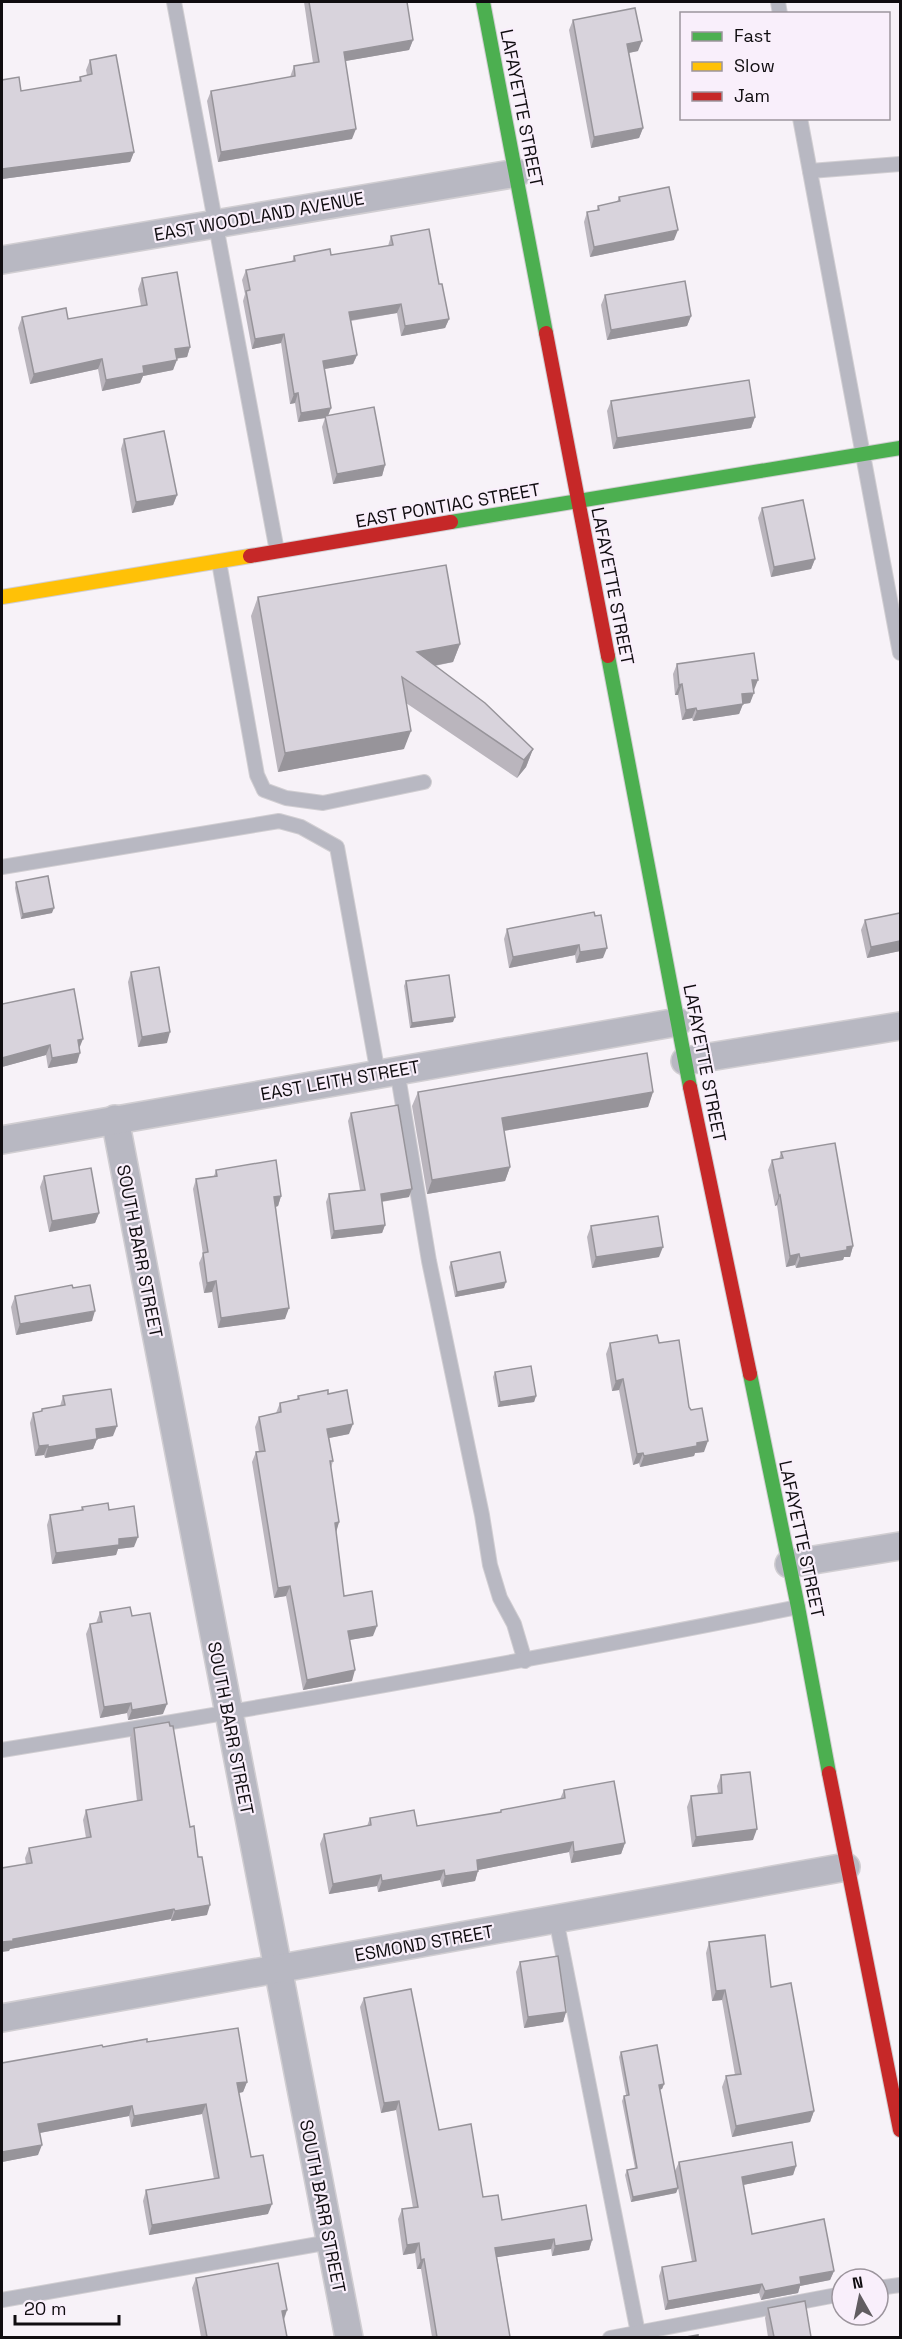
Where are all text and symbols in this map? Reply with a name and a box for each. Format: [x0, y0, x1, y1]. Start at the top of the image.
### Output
legend [680, 12, 890, 120]
text: Fast [734, 24, 771, 47]
street label: LAFAYETTE STREET [495, 27, 549, 189]
text: Slow [734, 54, 775, 77]
text: Jam [734, 84, 770, 107]
street label: EAST WOODLAND AVENUE [152, 186, 366, 246]
street label: EAST PONTIAC STREET [354, 477, 543, 533]
street label: LAFAYETTE STREET [586, 505, 640, 667]
street label: LAFAYETTE STREET [678, 982, 732, 1144]
street label: EAST LEITH STREET [259, 1055, 422, 1105]
street label: SOUTH BARR STREET [112, 1162, 168, 1340]
street label: LAFAYETTE STREET [774, 1458, 830, 1620]
street label: SOUTH BARR STREET [203, 1639, 259, 1817]
street label: ESMOND STREET [353, 1919, 496, 1967]
street label: SOUTH BARR STREET [295, 2117, 351, 2295]
north arrow [830, 2267, 890, 2327]
text: N [851, 2271, 865, 2294]
scale bar [15, 2288, 118, 2326]
text: 20 m [24, 2297, 67, 2320]

